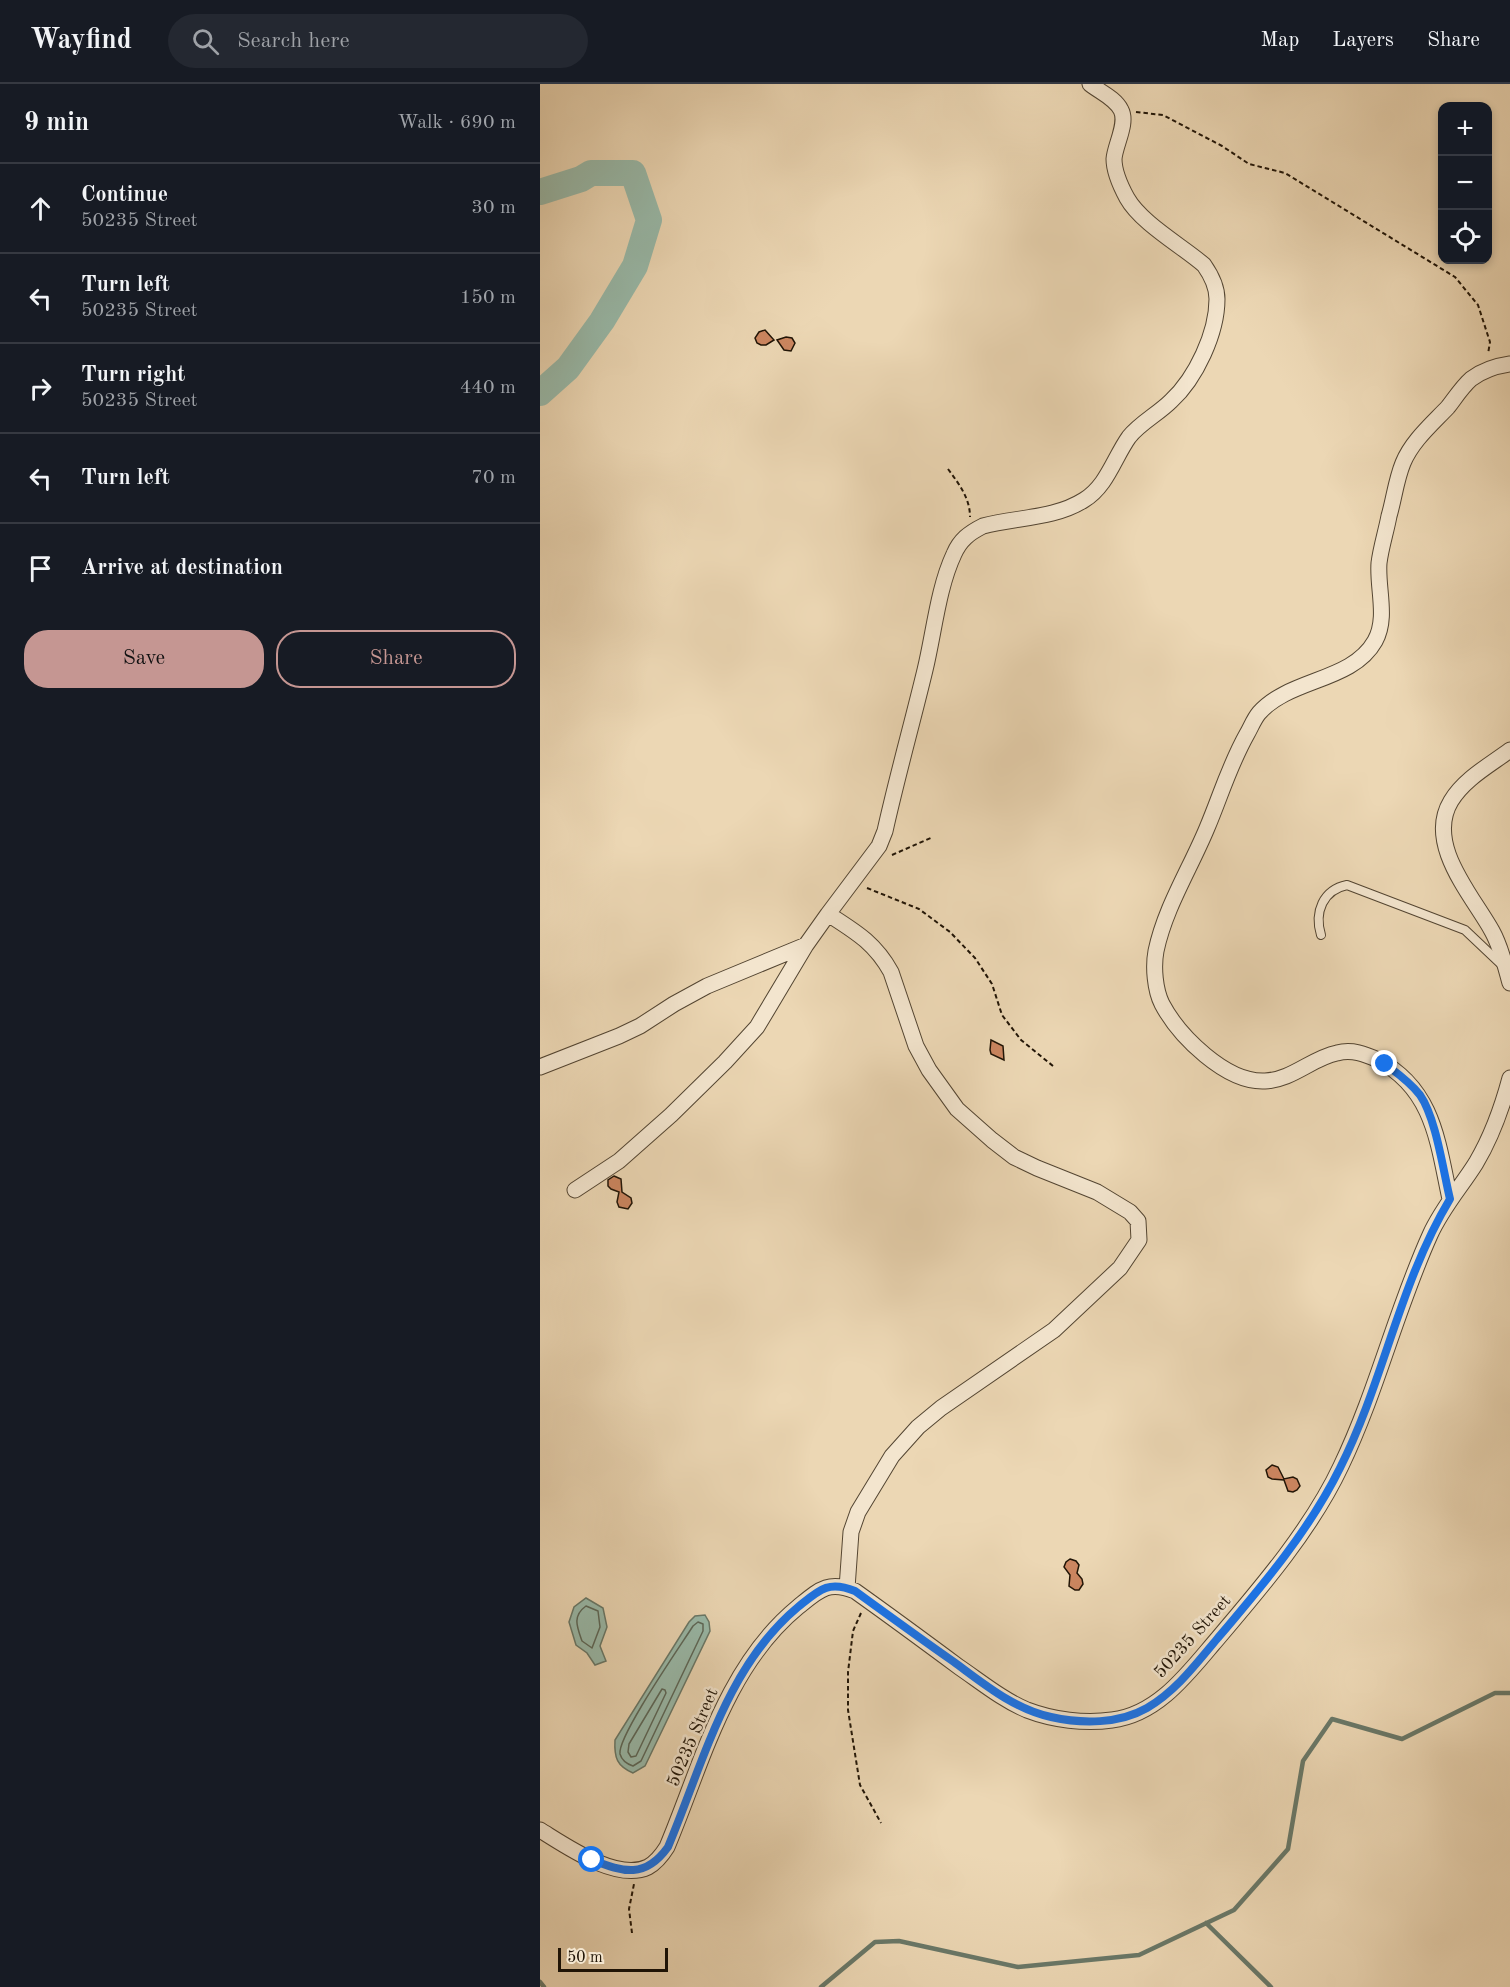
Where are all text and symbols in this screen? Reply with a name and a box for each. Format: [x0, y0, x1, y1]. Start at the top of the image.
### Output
search box [168, 14, 588, 68]
icon: search [189, 25, 222, 58]
text: Wayfind [30, 27, 132, 55]
text: Search here [237, 30, 350, 52]
text: Map [1260, 30, 1299, 51]
text: Layers [1332, 30, 1394, 51]
text: Share [1427, 30, 1480, 51]
map controls [1438, 102, 1492, 264]
button: + [1438, 102, 1492, 156]
text: 9 min [24, 110, 89, 136]
text: Walk · 690 m [397, 113, 516, 133]
button: − [1438, 156, 1492, 210]
text: Continue [81, 184, 168, 206]
icon: ahead [24, 192, 57, 225]
text: 30 m [471, 198, 516, 218]
button: locate [1438, 210, 1492, 264]
text: 50235 Street [81, 211, 198, 231]
text: Turn left [81, 274, 170, 296]
icon: left [24, 282, 57, 315]
text: 150 m [460, 288, 516, 308]
text: 50235 Street [81, 301, 198, 321]
text: Turn right [81, 364, 185, 386]
icon: right [24, 372, 57, 405]
text: 440 m [460, 378, 516, 398]
text: 50235 Street [81, 391, 198, 411]
icon: left [24, 462, 57, 495]
text: Turn left [81, 467, 170, 489]
text: 70 m [471, 468, 516, 488]
icon: arrive [24, 552, 57, 585]
text: Arrive at destination [81, 557, 283, 579]
button: Save [24, 630, 264, 688]
button: Share [276, 630, 516, 688]
route end [1371, 1050, 1397, 1076]
street label: 50235 Street [1151, 1592, 1235, 1682]
street label: 50235 Street [664, 1686, 722, 1789]
route start [578, 1846, 604, 1872]
scale bar [558, 1945, 668, 1972]
text: 50 m [567, 1950, 603, 1966]

